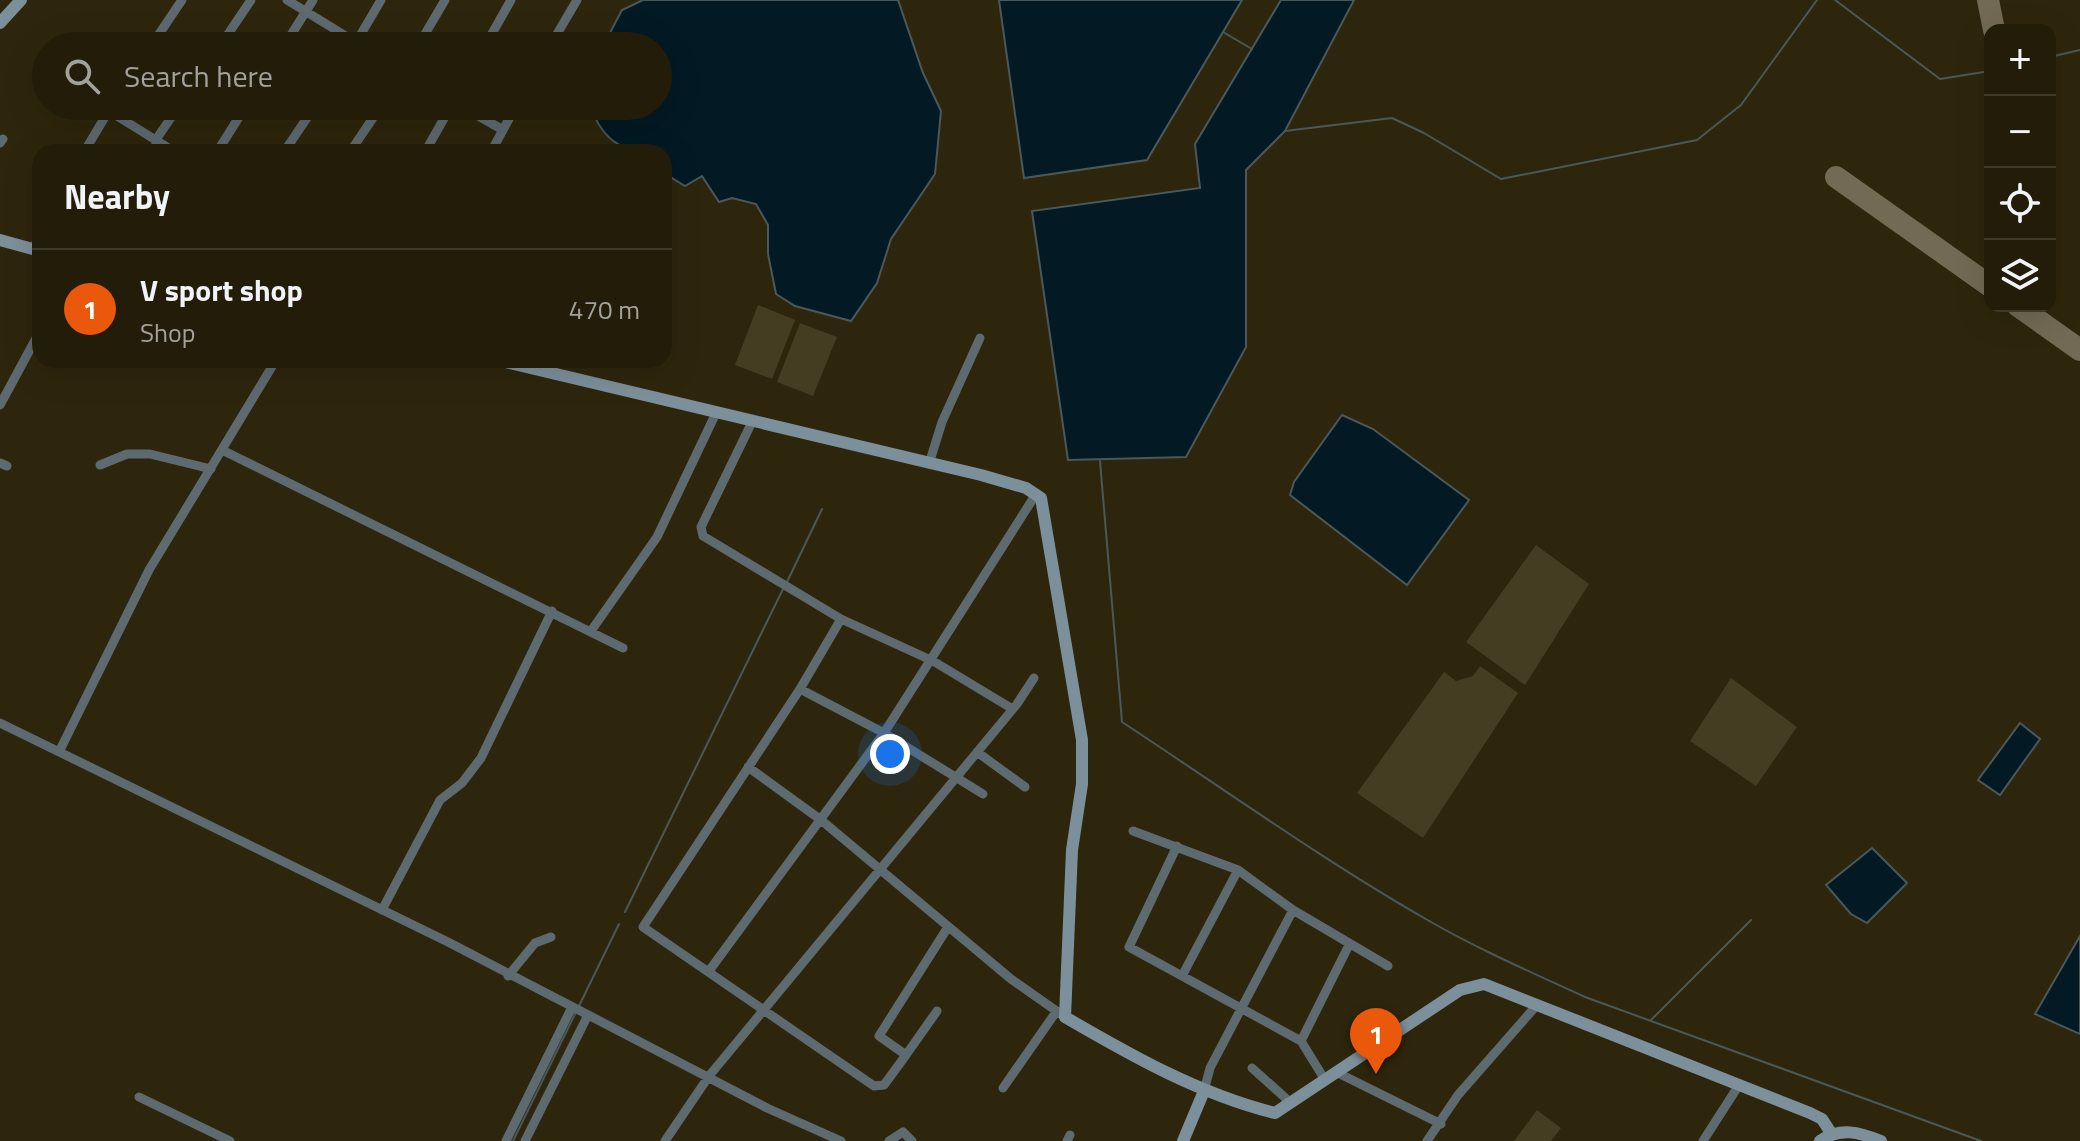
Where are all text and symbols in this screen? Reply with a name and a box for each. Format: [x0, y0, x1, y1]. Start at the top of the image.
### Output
map controls [1984, 24, 2056, 312]
button: + [1984, 24, 2056, 96]
search box [32, 32, 672, 120]
text: Search here [124, 53, 273, 99]
icon: search [60, 54, 104, 98]
button: − [1984, 96, 2056, 168]
button: locate [1984, 168, 2056, 240]
text: Nearby [64, 170, 170, 222]
button: layers [1984, 240, 2056, 312]
text: V sport shop [140, 267, 303, 313]
text: 1 [83, 290, 97, 329]
text: 470 m [569, 290, 640, 329]
text: Shop [140, 313, 195, 352]
your location [870, 734, 910, 774]
pin: 1 [1350, 1008, 1402, 1074]

